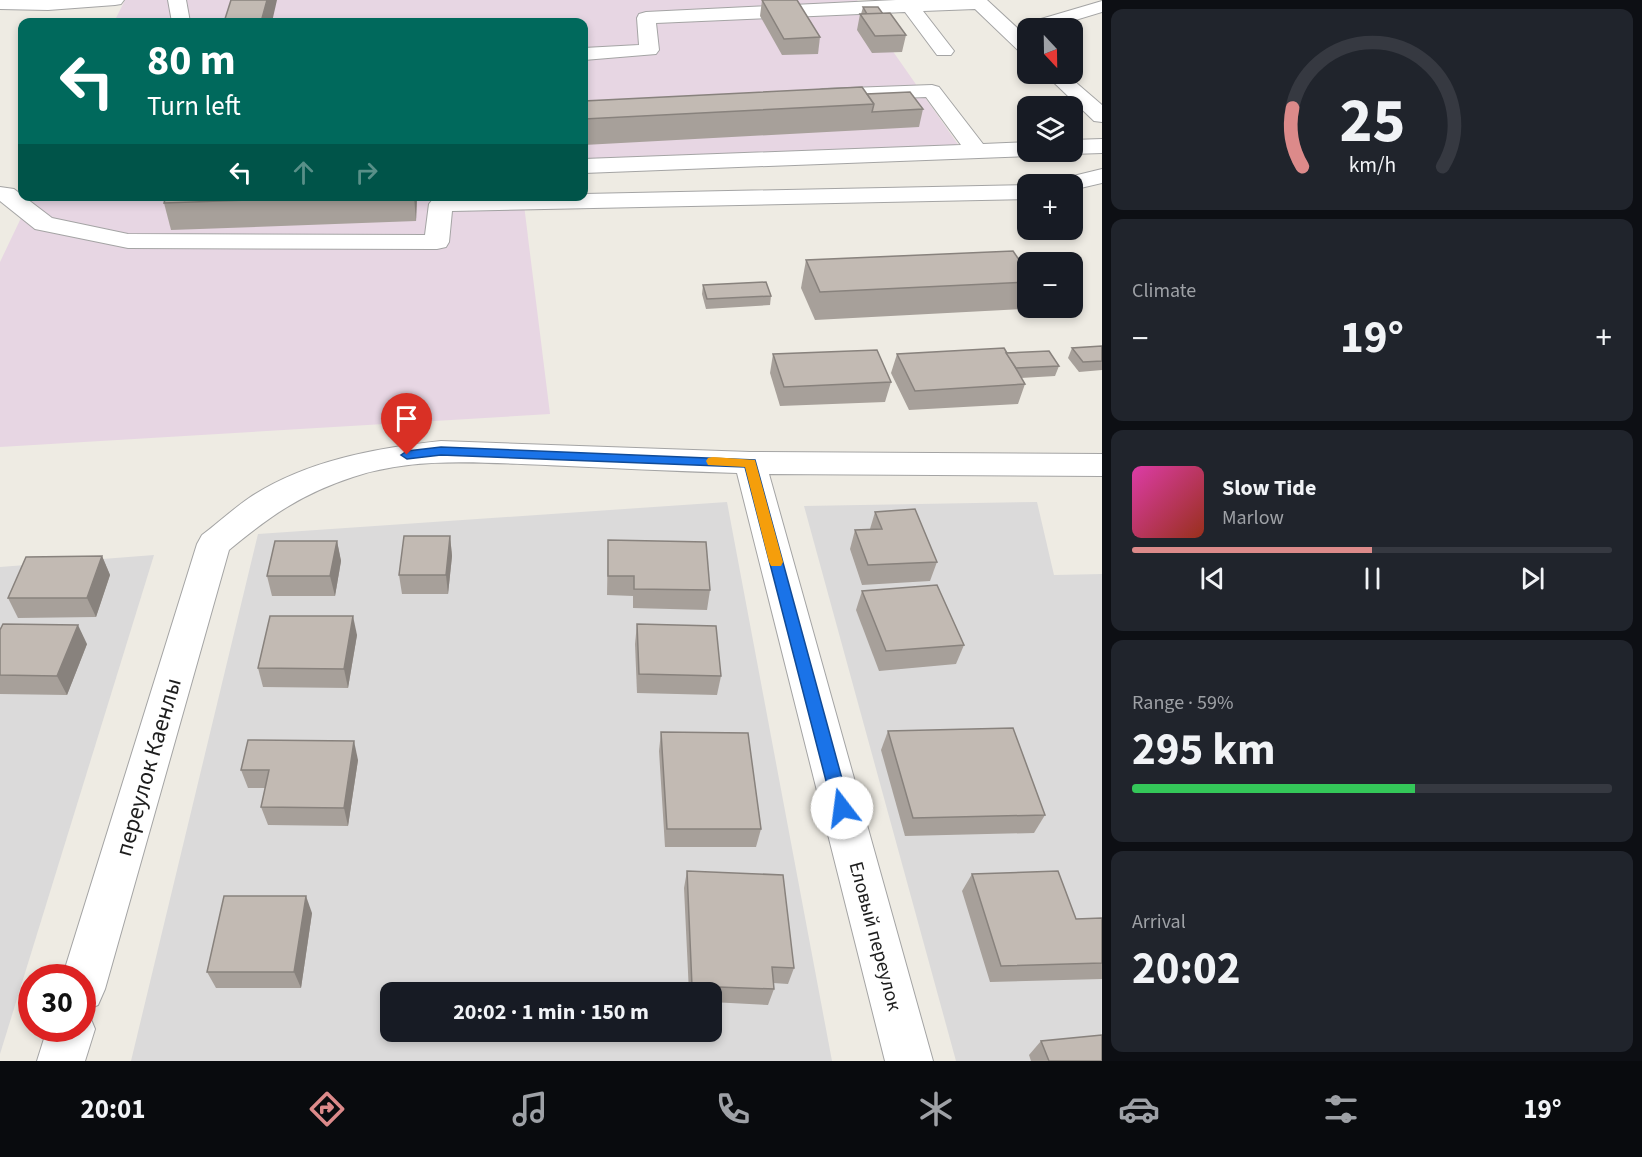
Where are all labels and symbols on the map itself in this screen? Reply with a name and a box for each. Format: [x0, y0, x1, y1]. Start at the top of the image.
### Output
north arrow [1017, 18, 1083, 84]
pin [381, 393, 432, 455]
street label: переулок Каенлы [106, 674, 191, 861]
position arrow [810, 776, 874, 840]
street label: Еловый переулок [842, 858, 908, 1014]
speed limit sign: 30 [18, 964, 96, 1042]

